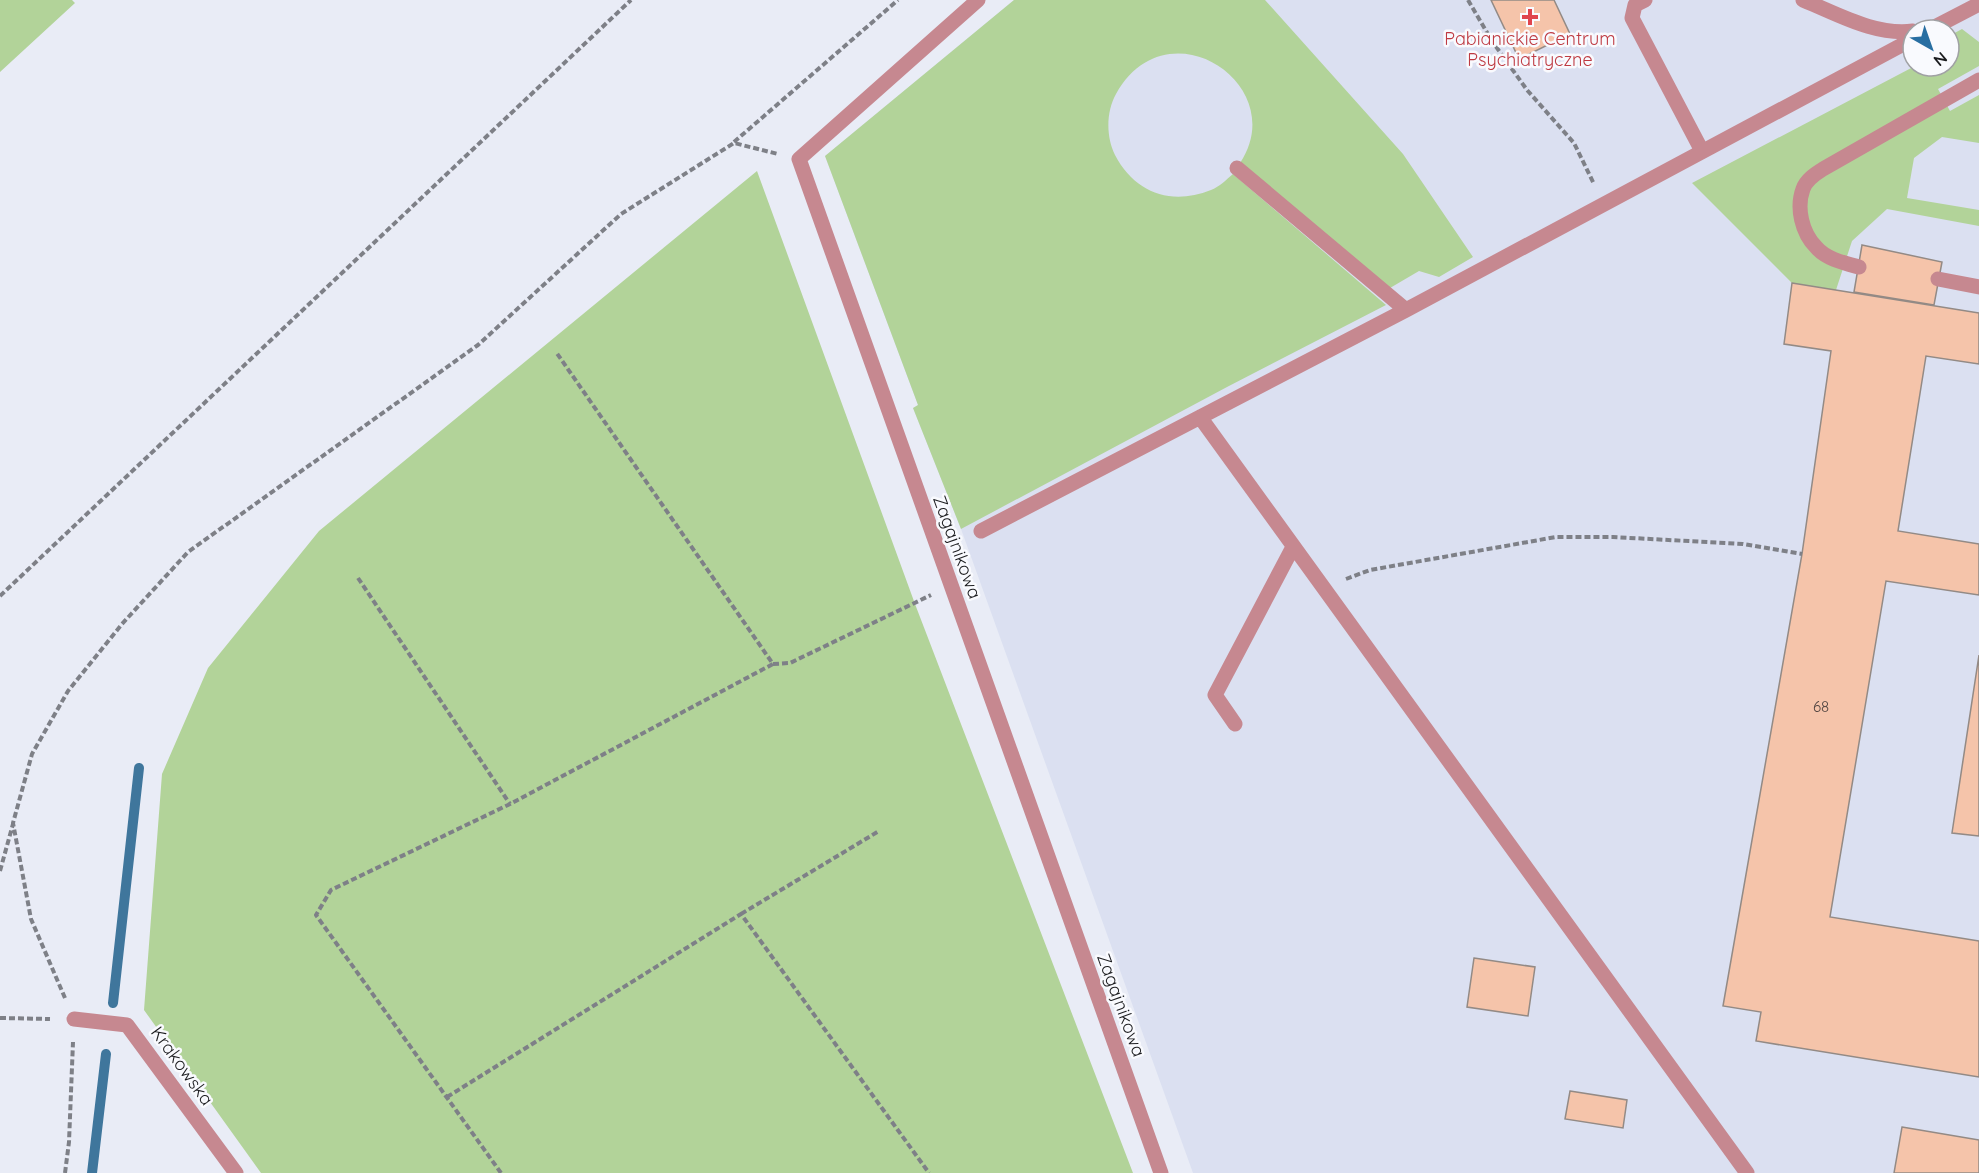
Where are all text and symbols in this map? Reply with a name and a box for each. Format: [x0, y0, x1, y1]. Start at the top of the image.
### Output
marker: Pabianickie Centrum Psychiatryczne [1521, 8, 1539, 26]
north arrow [1901, 18, 1961, 78]
place label: Pabianickie Centrum Psychiatryczne [1444, 27, 1616, 71]
text: N [1930, 48, 1952, 71]
street label: Zagajnikowa [928, 492, 987, 602]
house number: 68 [1813, 697, 1829, 716]
street label: Zagajnikowa [1092, 950, 1151, 1060]
street label: Krakowska [146, 1022, 219, 1110]

